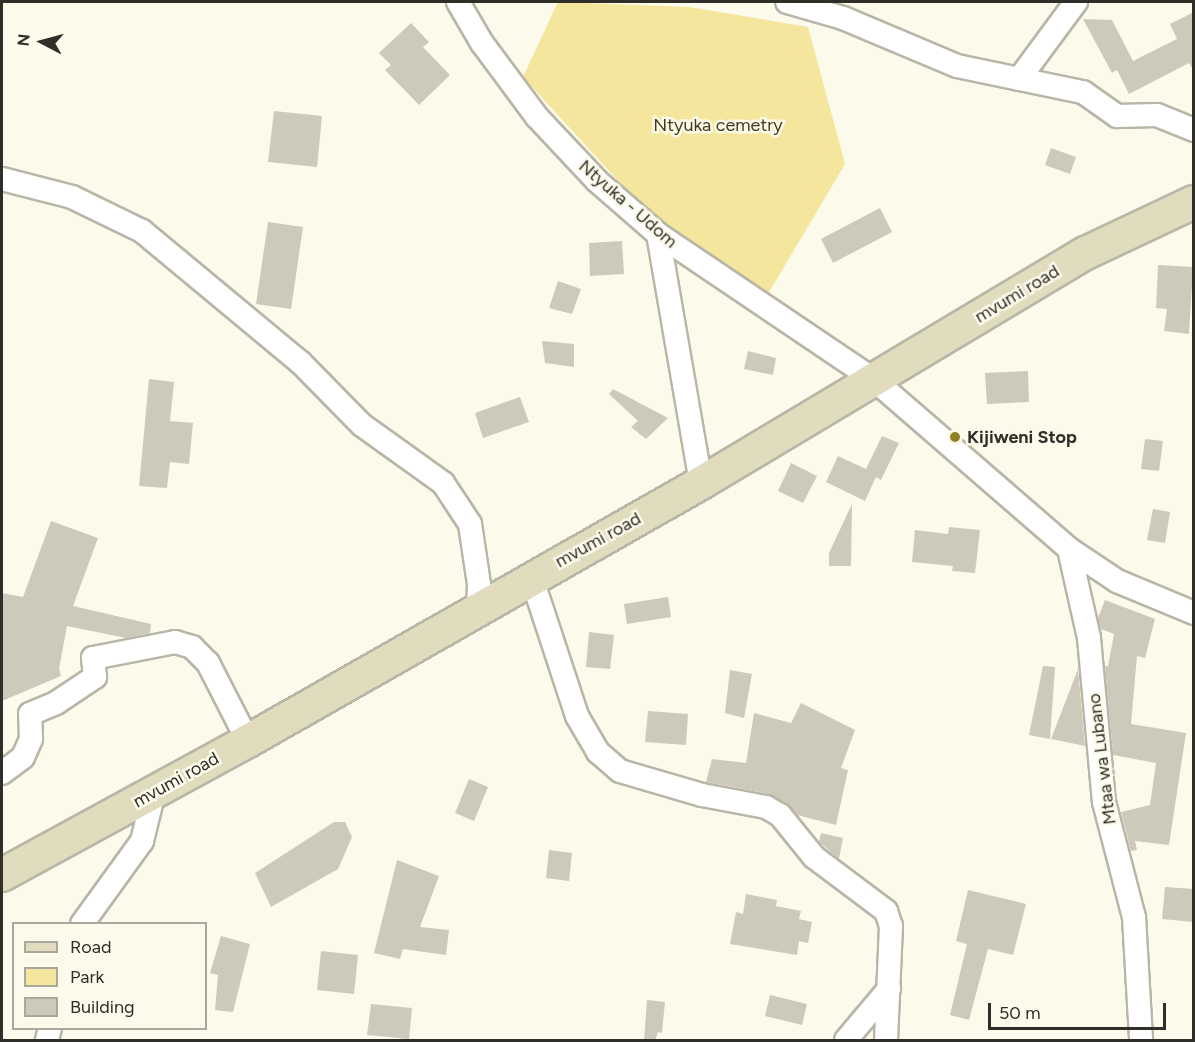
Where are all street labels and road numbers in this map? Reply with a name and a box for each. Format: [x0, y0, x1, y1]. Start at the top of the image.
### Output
street label: Ntyuka - Udom [574, 155, 682, 253]
street label: mvumi road [971, 260, 1063, 328]
street label: mvumi road [551, 508, 645, 572]
street label: Mtaa wa Lubano [1083, 692, 1121, 826]
street label: mvumi road [129, 748, 223, 812]

